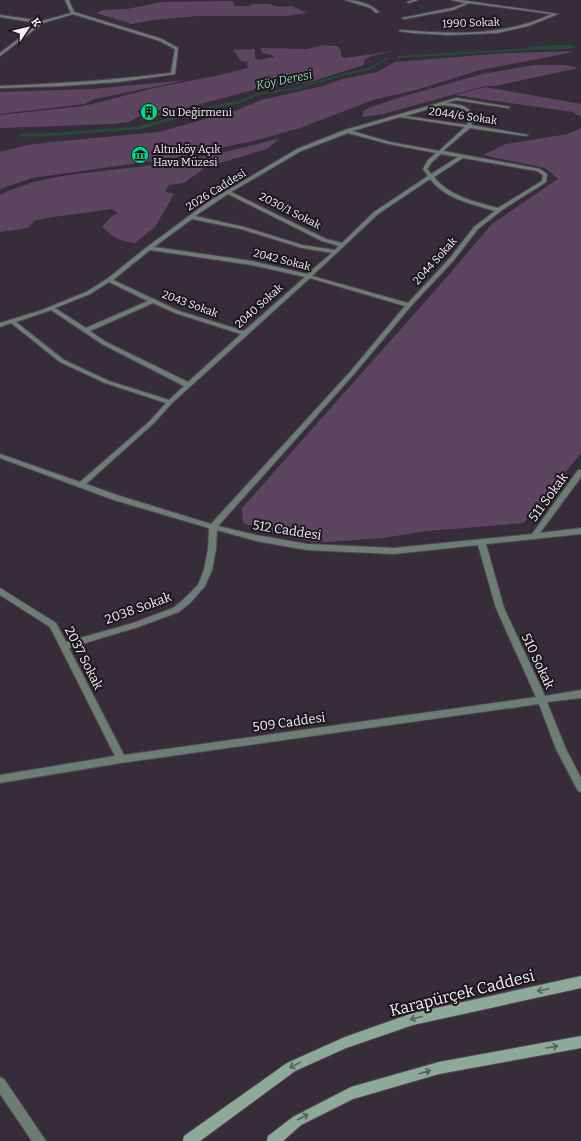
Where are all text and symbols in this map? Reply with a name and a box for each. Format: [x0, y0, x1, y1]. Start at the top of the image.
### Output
north arrow [8, 8, 48, 48]
street label: 1990 Sokak [442, 15, 501, 31]
text: K [28, 16, 43, 30]
water label: Köy Deresi [255, 67, 314, 93]
building icon: Su Değirmeni [139, 102, 159, 122]
street label: 2044/6 Sokak [428, 105, 499, 127]
place label: Su Değirmeni [162, 106, 233, 119]
place label: Altınköy Açık Hava Müzesi [153, 143, 221, 169]
museum icon: Altınköy Açık Hava Müzesi [130, 145, 150, 165]
street label: 2026 Caddesi [184, 166, 249, 214]
street label: 2030/1 Sokak [257, 190, 324, 232]
street label: 2044 Sokak [410, 234, 460, 287]
street label: 2042 Sokak [252, 247, 313, 274]
street label: 2040 Sokak [232, 281, 286, 331]
street label: 2043 Sokak [160, 288, 221, 320]
street label: 511 Sokak [525, 469, 571, 524]
street label: 512 Caddesi [251, 517, 323, 543]
street label: 2038 Sokak [103, 589, 174, 627]
street label: 2037 Sokak [62, 624, 107, 692]
street label: 510 Sokak [519, 631, 558, 692]
street label: 509 Caddesi [252, 709, 326, 735]
street label: Karapürçek Caddesi [388, 966, 537, 1020]
one-way arrow [537, 987, 550, 995]
one-way arrow [410, 1015, 423, 1023]
one-way arrow [545, 1043, 558, 1051]
one-way arrow [289, 1062, 301, 1069]
one-way arrow [418, 1068, 431, 1075]
one-way arrow [297, 1113, 309, 1120]

